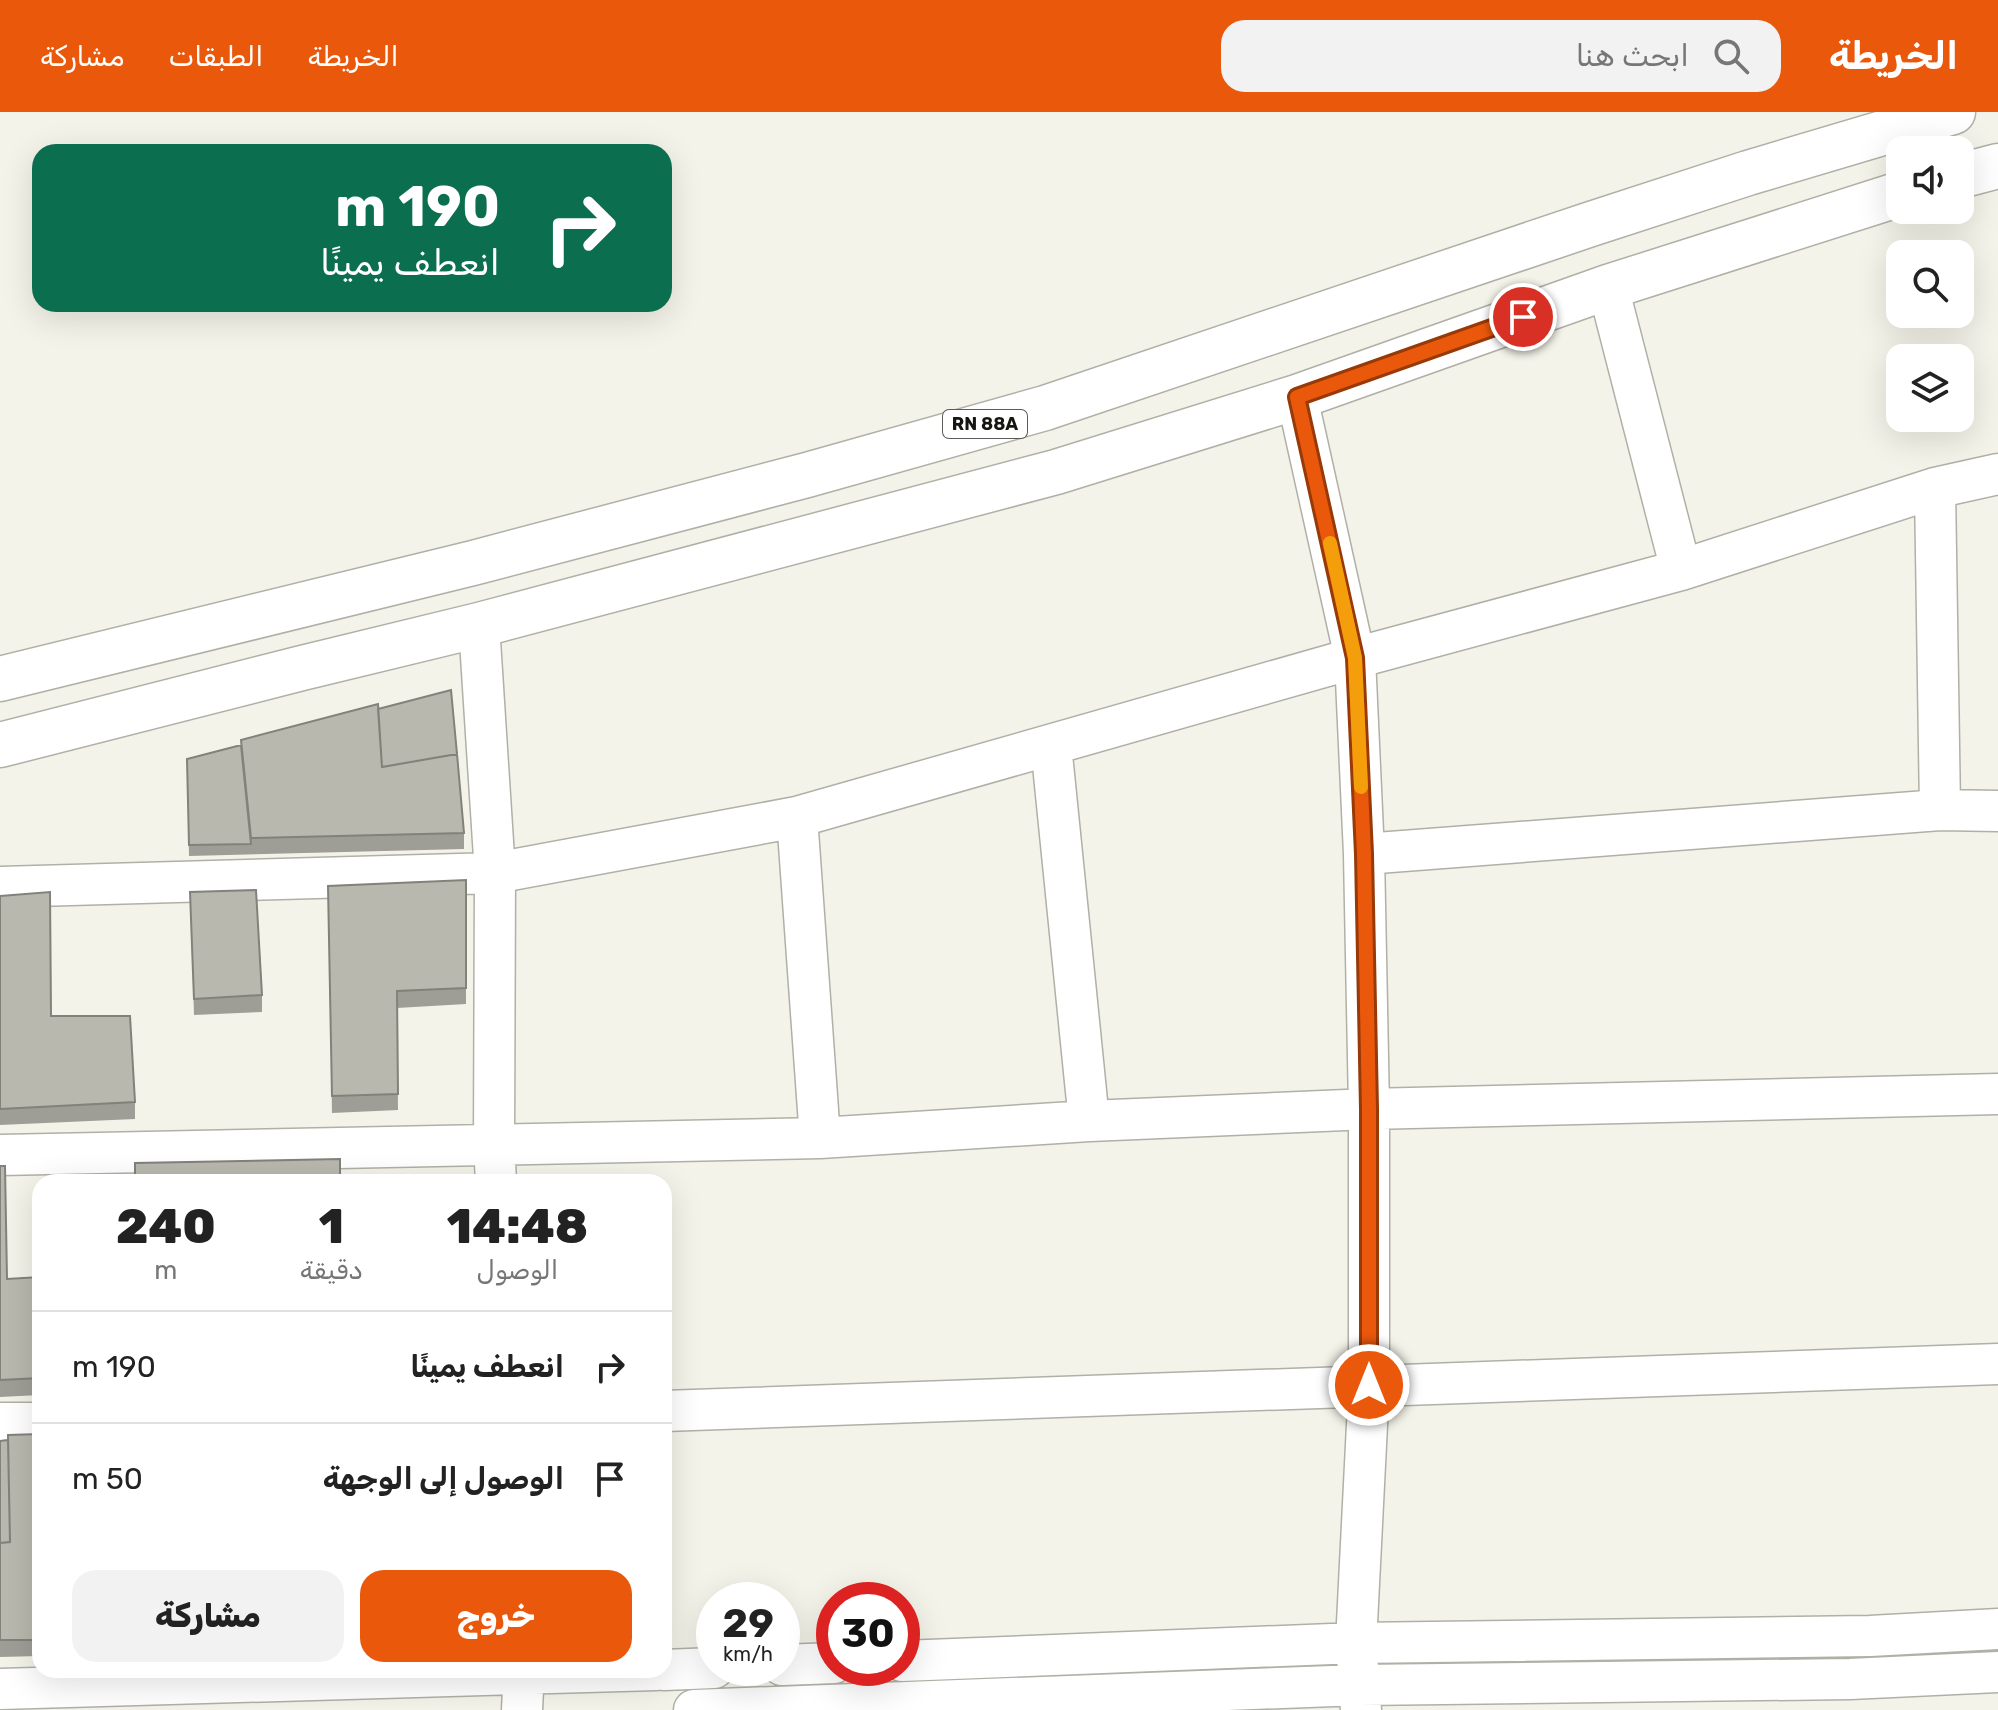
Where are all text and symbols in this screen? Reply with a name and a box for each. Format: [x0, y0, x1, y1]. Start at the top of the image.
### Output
search box [1221, 20, 1781, 92]
text: الخريطة [1829, 33, 1958, 79]
icon: search [1709, 34, 1753, 78]
text: ابحث هنا [1576, 38, 1689, 74]
text: مشاركة [40, 40, 124, 73]
text: الطبقات [168, 40, 263, 73]
text: الخريطة [307, 40, 399, 73]
map controls [1886, 136, 1974, 432]
button: sound [1886, 136, 1974, 224]
text: 190 m [335, 174, 500, 240]
icon: right [528, 176, 632, 280]
button: search [1886, 240, 1974, 328]
text: انعطف يمينًا [320, 241, 500, 284]
pin [1489, 283, 1557, 351]
icon: arrive [1501, 295, 1545, 339]
button: layers [1886, 344, 1974, 432]
road number: RN 88A [943, 410, 1027, 438]
text: 240 [116, 1198, 216, 1255]
text: 1 [319, 1198, 344, 1255]
text: 14:48 [447, 1198, 588, 1255]
text: m [154, 1255, 177, 1286]
text: دقيقة [300, 1255, 363, 1286]
text: الوصول [476, 1255, 558, 1286]
position arrow [1327, 1343, 1411, 1427]
icon: right [588, 1345, 632, 1389]
text: 190 m [72, 1349, 156, 1385]
text: انعطف يمينًا [410, 1349, 564, 1385]
icon: arrive [588, 1457, 632, 1501]
text: 50 m [72, 1461, 143, 1497]
text: الوصول إلى الوجهة [323, 1461, 564, 1497]
button: مشاركة [72, 1570, 344, 1662]
button: خروج [360, 1570, 632, 1662]
speed limit sign: 30 [816, 1582, 920, 1686]
text: 29 [722, 1600, 774, 1647]
text: km/h [723, 1642, 773, 1666]

